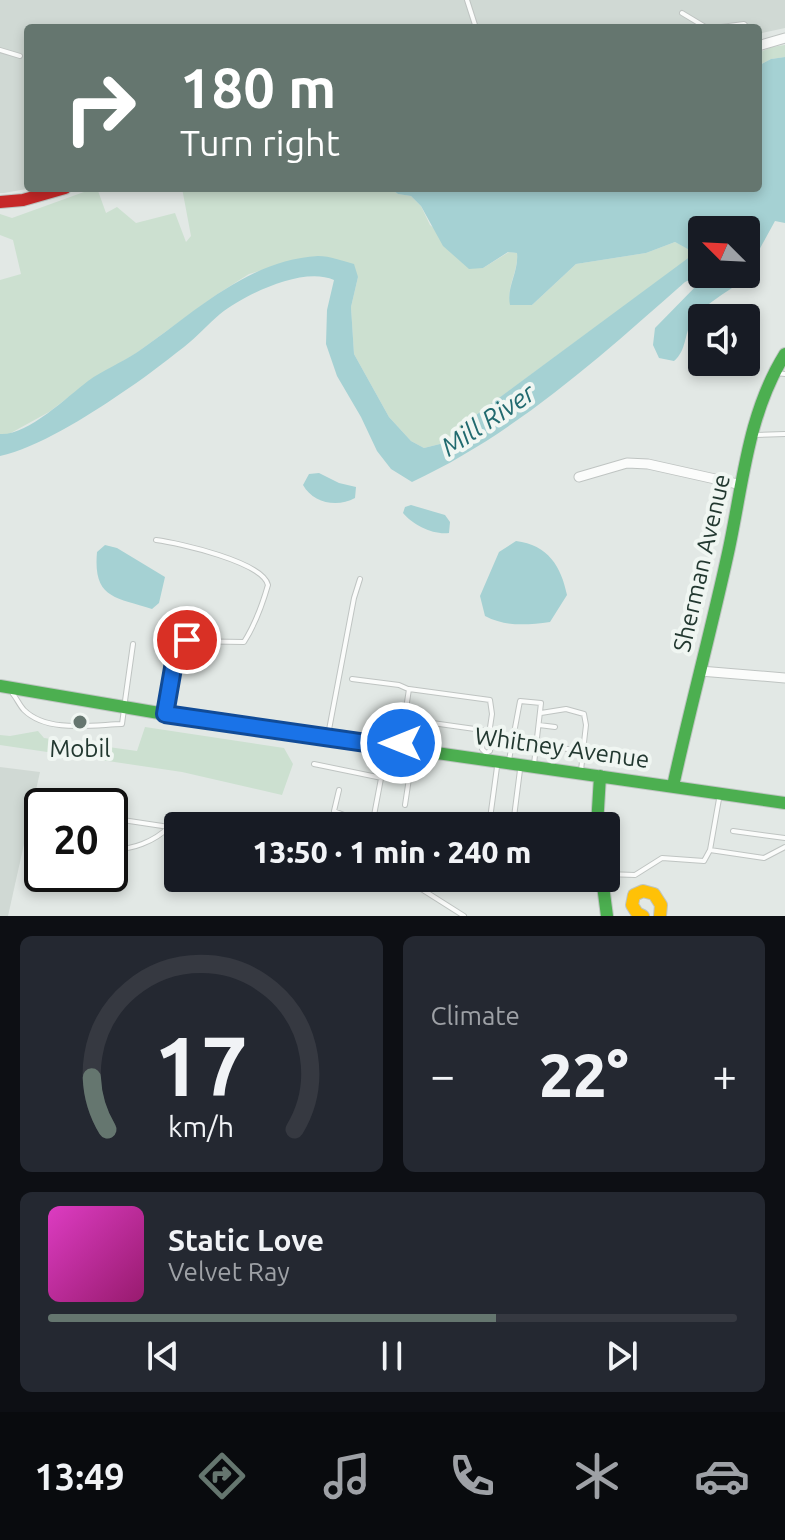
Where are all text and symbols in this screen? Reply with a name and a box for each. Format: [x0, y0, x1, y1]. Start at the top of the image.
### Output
icon: right [48, 56, 152, 160]
text: 180 m [180, 56, 336, 119]
text: Turn right [180, 122, 340, 163]
north arrow [688, 216, 760, 288]
map controls [688, 216, 760, 376]
button: sound [688, 304, 760, 376]
water label: Mill River [435, 377, 541, 462]
street label: Sherman Avenue [668, 471, 735, 654]
pin [153, 606, 221, 674]
icon: arrive [165, 618, 209, 662]
position arrow [359, 701, 443, 785]
marker: Mobil [71, 713, 89, 731]
street label: Whitney Avenue [473, 722, 651, 773]
place label: Mobil [49, 735, 111, 762]
speed limit sign: 20 [24, 788, 128, 892]
text: 13:50 · 1 min · 240 m [253, 835, 531, 869]
text: Climate [431, 1001, 520, 1030]
text: 17 [154, 1018, 248, 1112]
text: 22° [539, 1041, 628, 1108]
text: − [431, 1050, 455, 1099]
text: + [712, 1050, 737, 1099]
text: km/h [168, 1110, 234, 1142]
text: Static Love [168, 1223, 324, 1257]
text: Velvet Ray [168, 1257, 290, 1286]
icon: previous [141, 1334, 185, 1378]
icon: pause [370, 1334, 414, 1378]
icon: next [600, 1334, 644, 1378]
icon: directions [194, 1448, 250, 1504]
icon: music [319, 1448, 375, 1504]
icon: phone [444, 1448, 500, 1504]
icon: climate [569, 1448, 625, 1504]
icon: car [694, 1448, 750, 1504]
text: 13:49 [35, 1456, 125, 1497]

